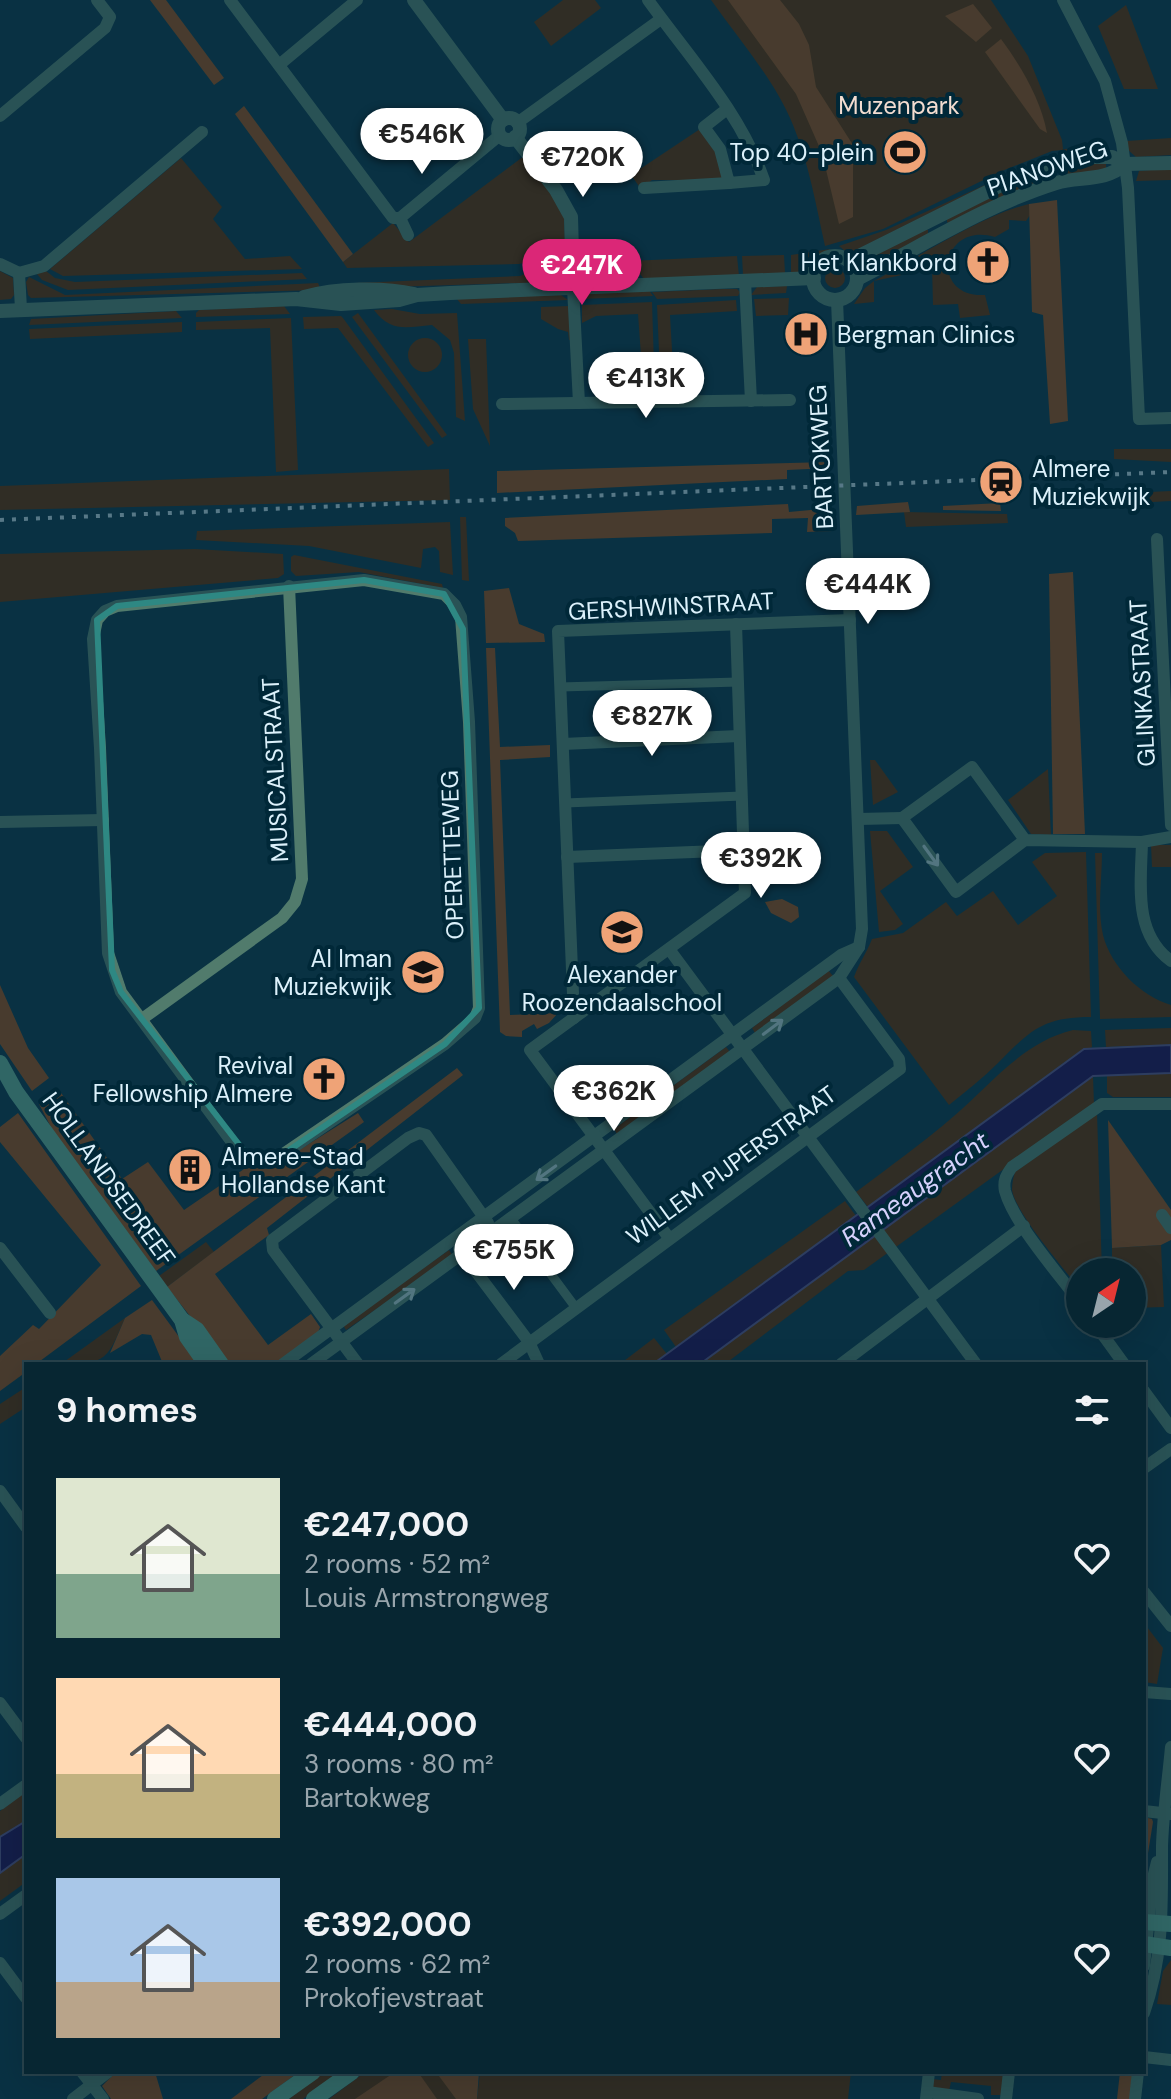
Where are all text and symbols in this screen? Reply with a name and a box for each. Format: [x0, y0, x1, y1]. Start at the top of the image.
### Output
park label: Muzenpark [838, 90, 960, 121]
pin: €546K [366, 108, 478, 176]
text: €546K [378, 117, 466, 151]
sports icon: Top 40-plein [881, 128, 929, 176]
pin: €720K [527, 131, 639, 199]
street label: PIANOWEG [983, 133, 1111, 203]
place label: Top 40-plein [730, 137, 874, 168]
text: €720K [541, 140, 625, 174]
church icon: Het Klankbord [964, 238, 1012, 286]
pin: €247K [526, 239, 638, 307]
place label: Het Klankbord [801, 247, 957, 278]
text: €247K [540, 248, 624, 282]
hospital icon: Bergman Clinics [782, 310, 830, 358]
place label: Bergman Clinics [837, 319, 1015, 350]
pin: €413K [590, 352, 702, 420]
text: €413K [606, 361, 686, 395]
street label: BARTOKWEG [802, 384, 840, 530]
place label: Almere Muziekwijk [1032, 453, 1150, 512]
station icon: Almere Muziekwijk [977, 458, 1025, 506]
pin: €444K [812, 558, 924, 626]
text: €444K [824, 567, 912, 601]
street label: GERSHWINSTRAAT [567, 585, 775, 627]
street label: GLINKASTRAAT [1122, 598, 1162, 768]
street label: MUSICALSTRAAT [255, 677, 295, 863]
pin: €827K [596, 690, 708, 758]
text: €827K [611, 699, 693, 733]
street label: OPERETTEWEG [434, 770, 470, 940]
pin: €392K [705, 832, 817, 900]
text: €392K [719, 841, 803, 875]
one-way arrow [922, 845, 939, 867]
school or university icon: Alexander Roozendaalschool [598, 908, 646, 956]
place label: Al Iman Muziekwijk [274, 943, 392, 1002]
school or university icon: Al Iman Muziekwijk [399, 948, 447, 996]
place label: Alexander Roozendaalschool [522, 959, 722, 1018]
one-way arrow [762, 1019, 784, 1036]
place label: Revival Fellowship Almere [93, 1050, 293, 1109]
church icon: Revival Fellowship Almere [300, 1055, 348, 1103]
pin: €362K [558, 1065, 670, 1133]
text: €362K [572, 1074, 656, 1108]
street label: WILLEM PIJPERSTRAAT [620, 1078, 842, 1252]
street label: HOLLANDSEDREEF [35, 1086, 183, 1272]
water label: Rameaugracht [834, 1123, 997, 1254]
place label: Almere-Stad Hollandse Kant [221, 1141, 386, 1200]
building icon: Almere-Stad Hollandse Kant [166, 1146, 214, 1194]
one-way arrow [536, 1165, 558, 1181]
pin: €755K [458, 1224, 570, 1292]
text: €755K [472, 1233, 556, 1267]
north arrow [1066, 1258, 1146, 1338]
map controls [1066, 1258, 1146, 1338]
one-way arrow [394, 1288, 415, 1305]
text: 9 homes [56, 1388, 198, 1433]
icon: filters [1070, 1388, 1114, 1432]
text: €247,000 [304, 1502, 469, 1547]
icon: home [120, 1510, 216, 1606]
icon: heart [1070, 1536, 1114, 1580]
text: 2 rooms · 52 m² [304, 1547, 490, 1581]
text: Louis Armstrongweg [304, 1581, 549, 1615]
text: €444,000 [304, 1702, 477, 1747]
icon: home [120, 1710, 216, 1806]
icon: heart [1070, 1736, 1114, 1780]
text: 3 rooms · 80 m² [304, 1747, 494, 1781]
text: Bartokweg [304, 1781, 430, 1815]
text: €392,000 [304, 1902, 472, 1947]
icon: home [120, 1910, 216, 2006]
icon: heart [1070, 1936, 1114, 1980]
text: 2 rooms · 62 m² [304, 1947, 490, 1981]
text: Prokofjevstraat [304, 1981, 484, 2015]

